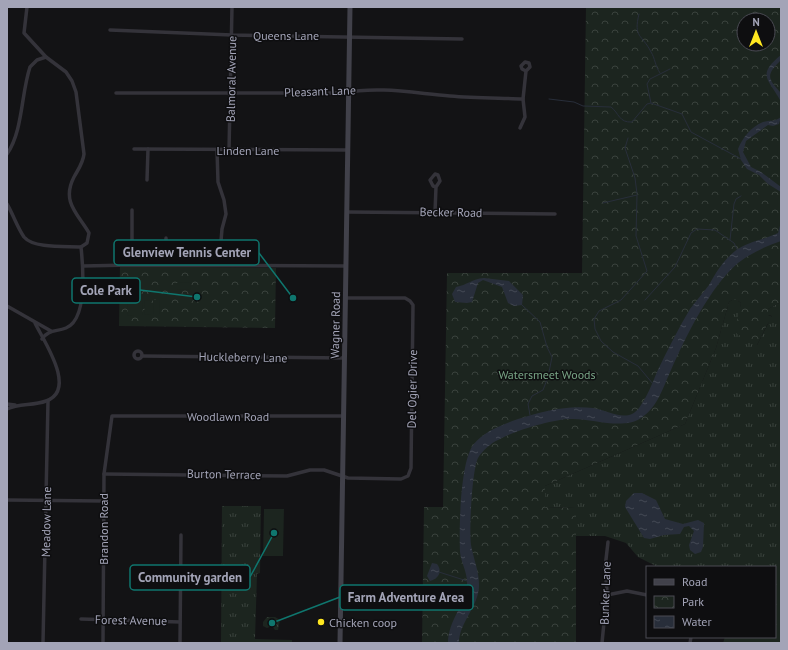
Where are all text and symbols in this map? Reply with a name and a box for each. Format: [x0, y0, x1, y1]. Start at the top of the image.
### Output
north arrow [736, 12, 776, 52]
text: N [752, 15, 760, 29]
street label: Queens Lane [253, 28, 319, 43]
street label: Balmoral Avenue [223, 36, 239, 122]
street label: Pleasant Lane [284, 82, 356, 100]
street label: Linden Lane [217, 143, 279, 158]
street label: Becker Road [419, 204, 483, 220]
callout: Glenview Tennis Center [114, 240, 259, 265]
text: Glenview Tennis Center [123, 244, 252, 261]
callout: Cole Park [72, 278, 140, 303]
text: Cole Park [80, 282, 133, 299]
street label: Wagner Road [327, 291, 343, 359]
street label: Huckleberry Lane [198, 349, 288, 365]
street label: Del Ogier Drive [404, 349, 420, 429]
park label: Watersmeet Woods [498, 367, 596, 382]
street label: Woodlawn Road [187, 409, 269, 424]
street label: Burton Terrace [187, 466, 261, 482]
street label: Meadow Lane [38, 487, 54, 557]
street label: Brandon Road [96, 493, 111, 565]
street label: Bunker Lane [596, 561, 614, 625]
callout: Community garden [130, 565, 250, 590]
legend [646, 566, 776, 638]
text: Community garden [138, 569, 242, 586]
text: Road [682, 574, 707, 589]
callout: Farm Adventure Area [340, 585, 473, 610]
text: Farm Adventure Area [348, 589, 464, 606]
text: Park [682, 594, 704, 609]
street label: Forest Avenue [95, 612, 167, 628]
text: Water [682, 614, 712, 629]
place label: Chicken coop [329, 615, 397, 630]
marker: Chicken coop [316, 617, 326, 627]

